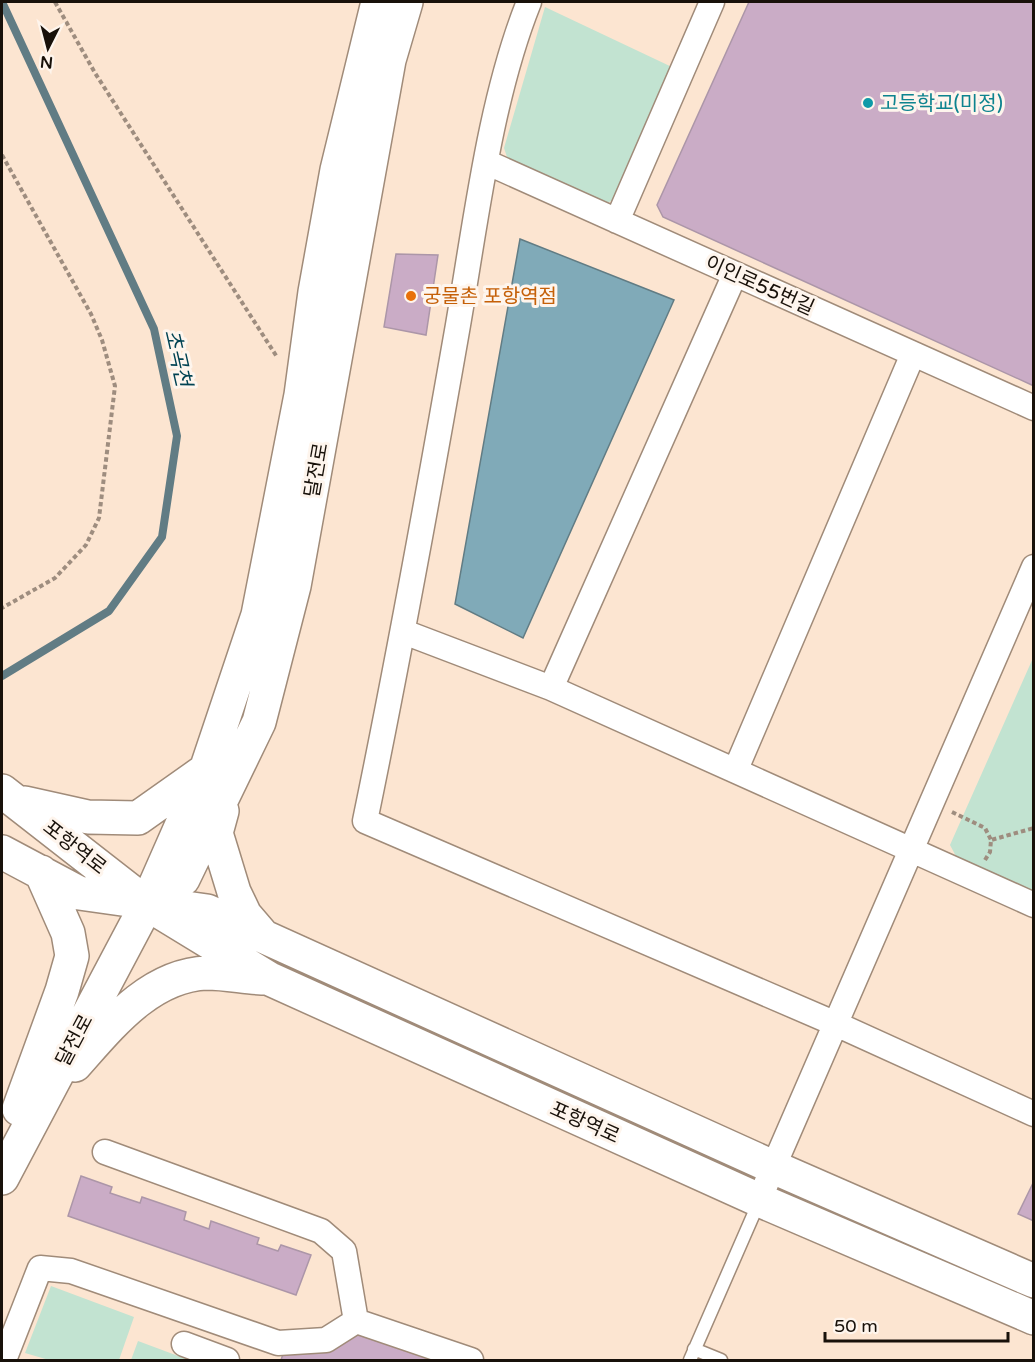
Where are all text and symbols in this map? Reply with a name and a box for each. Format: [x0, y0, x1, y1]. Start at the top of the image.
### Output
north arrow [18, 18, 78, 78]
text: N [39, 51, 54, 73]
place label: 고등학교(미정) [880, 92, 1003, 116]
marker: 고등학교(미정) [861, 96, 875, 110]
street label: 이인로55번길 [701, 251, 818, 321]
place label: 궁물촌 포항역점 [423, 285, 557, 309]
marker: 궁물촌 포항역점 [404, 289, 418, 303]
water label: 초곡천 [159, 327, 197, 392]
street label: 달전로 [300, 441, 334, 499]
street label: 포항역로 [38, 816, 111, 880]
street label: 달전로 [51, 1010, 98, 1070]
street label: 포항역로 [546, 1097, 623, 1149]
scale bar [825, 1305, 1008, 1343]
text: 50 m [834, 1315, 878, 1337]

